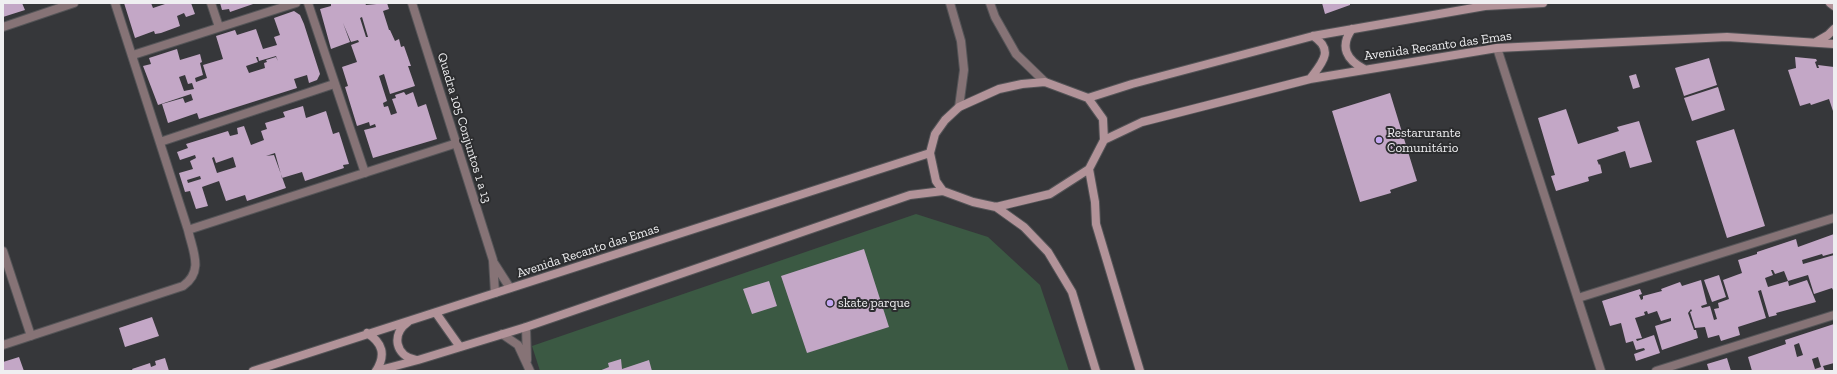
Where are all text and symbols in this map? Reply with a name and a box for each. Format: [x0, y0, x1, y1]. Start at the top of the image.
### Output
street label: Avenida Recanto das Emas [1363, 28, 1513, 64]
street label: Quadra 105 Conjuntos 1 a 13 [434, 51, 494, 205]
place label: Restarurante Comunitário [1387, 125, 1461, 156]
marker: Restarurante Comunitário [1374, 135, 1384, 145]
street label: Avenida Recanto das Emas [515, 221, 661, 281]
place label: skate parque [838, 295, 910, 311]
marker: skate parque [825, 298, 835, 308]

